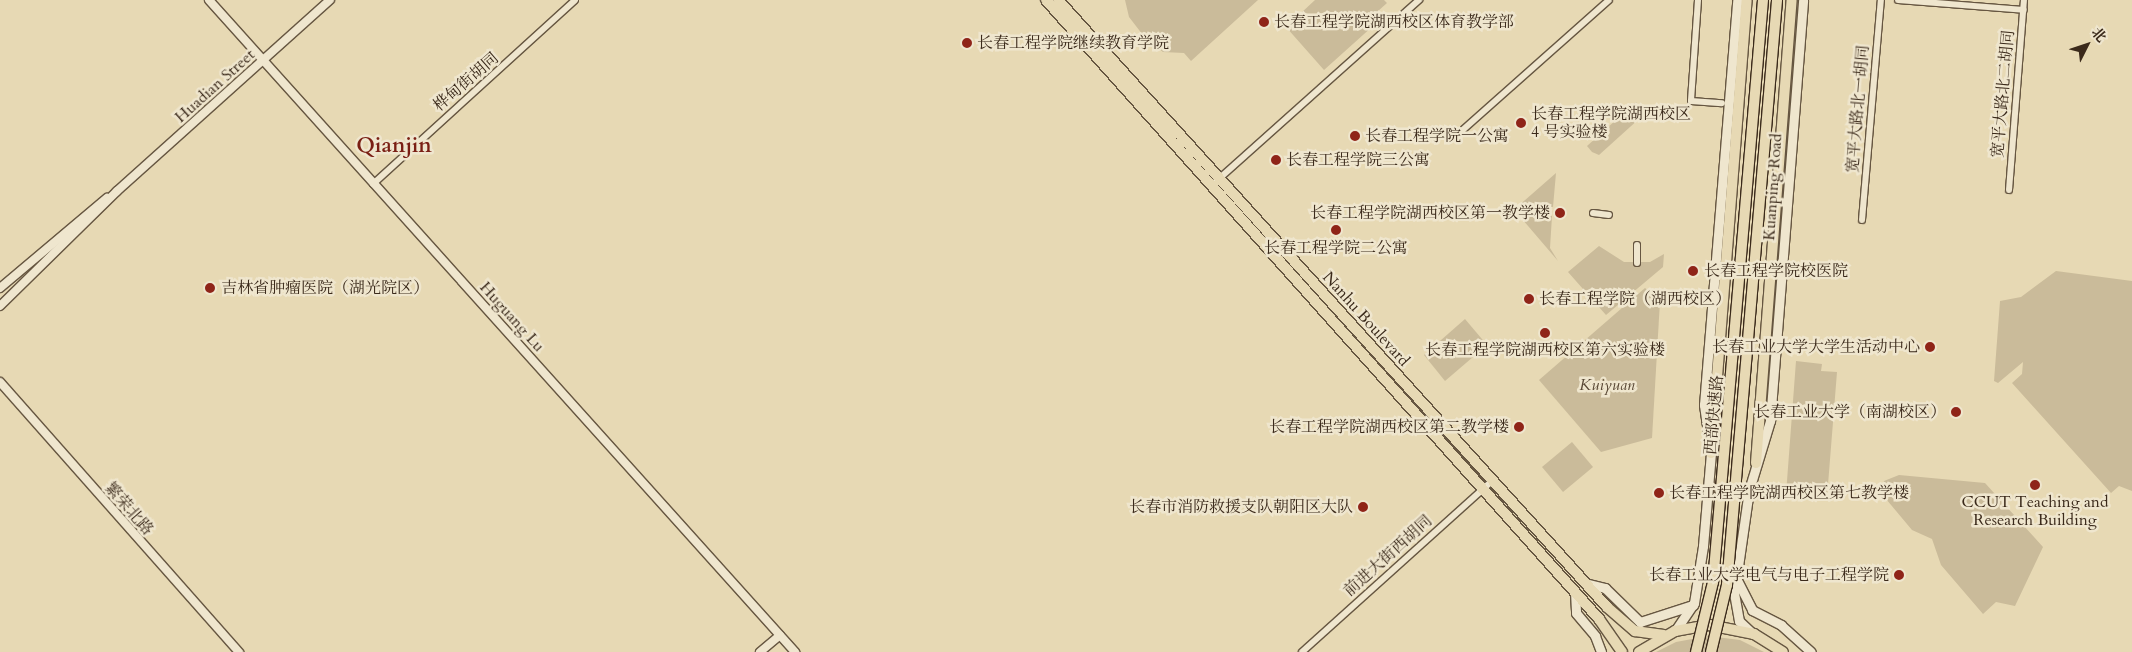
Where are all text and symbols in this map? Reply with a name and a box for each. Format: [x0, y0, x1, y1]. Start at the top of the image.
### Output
place label: 长春工程学院湖西校区体育教学部 [1274, 12, 1514, 32]
marker: 长春工程学院湖西校区体育教学部 [1258, 16, 1270, 28]
north arrow [2062, 20, 2112, 70]
text: 北 [2087, 23, 2110, 46]
street label: 宽平大路北二胡同 [1988, 29, 2018, 159]
place label: 长春工程学院继续教育学院 [977, 33, 1169, 53]
marker: 长春工程学院继续教育学院 [961, 37, 973, 49]
street label: 宽平大路北一胡同 [1843, 44, 1873, 174]
street label: Huadian Street [171, 45, 259, 127]
street label: 桦甸街胡同 [430, 49, 502, 115]
place label: 长春工程学院湖西校区 4 号实验楼 [1531, 104, 1691, 142]
marker: 长春工程学院湖西校区 4 号实验楼 [1515, 117, 1527, 129]
place label: 长春工程学院一公寓 [1365, 126, 1509, 146]
marker: 长春工程学院一公寓 [1349, 130, 1361, 142]
district label: Qianjin [356, 133, 432, 159]
street label: Kuanping Road [1760, 133, 1786, 241]
place label: 长春工程学院三公寓 [1286, 150, 1430, 170]
marker: 长春工程学院三公寓 [1270, 154, 1282, 166]
place label: 长春工程学院湖西校区第一教学楼 [1310, 203, 1550, 223]
marker: 长春工程学院湖西校区第一教学楼 [1554, 207, 1566, 219]
marker: 长春工程学院二公寓 [1330, 224, 1342, 236]
place label: 长春工程学院二公寓 [1264, 238, 1408, 258]
place label: 长春工程学院校医院 [1704, 261, 1848, 281]
marker: 长春工程学院校医院 [1686, 264, 1700, 278]
street label: Nanhu Boulevard [1319, 268, 1413, 370]
place label: 吉林省肿瘤医院（湖光院区） [221, 278, 429, 298]
street label: Huguang Lu [476, 278, 548, 356]
marker: 吉林省肿瘤医院（湖光院区） [203, 281, 217, 295]
place label: 长春工程学院（湖西校区） [1539, 289, 1731, 309]
marker: 长春工程学院（湖西校区） [1523, 293, 1535, 305]
marker: 长春工程学院湖西校区第六实验楼 [1539, 327, 1551, 339]
place label: 长春工业大学大学生活动中心 [1712, 337, 1920, 357]
place label: 长春工程学院湖西校区第六实验楼 [1425, 340, 1665, 360]
marker: 长春工业大学大学生活动中心 [1924, 341, 1936, 353]
street label: 西部快速路 [1701, 374, 1727, 456]
park label: Kuiyuan [1579, 375, 1635, 395]
place label: 长春工业大学（南湖校区） [1754, 402, 1946, 422]
marker: 长春工业大学（南湖校区） [1950, 406, 1962, 418]
place label: 长春工程学院湖西校区第二教学楼 [1269, 417, 1509, 437]
marker: 长春工程学院湖西校区第二教学楼 [1513, 421, 1525, 433]
street label: 繁荣北路 [101, 479, 157, 539]
marker: CCUT Teaching and Research Building [2029, 479, 2041, 491]
place label: 长春工程学院湖西校区第七教学楼 [1669, 483, 1909, 503]
marker: 长春工程学院湖西校区第七教学楼 [1653, 487, 1665, 499]
place label: CCUT Teaching and Research Building [1962, 492, 2108, 530]
place label: 长春市消防救援支队朝阳区大队 [1129, 497, 1353, 517]
marker: 长春市消防救援支队朝阳区大队 [1357, 501, 1369, 513]
street label: 前进大街西胡同 [1340, 511, 1436, 601]
place label: 长春工业大学电气与电子工程学院 [1649, 565, 1889, 585]
marker: 长春工业大学电气与电子工程学院 [1893, 569, 1905, 581]

